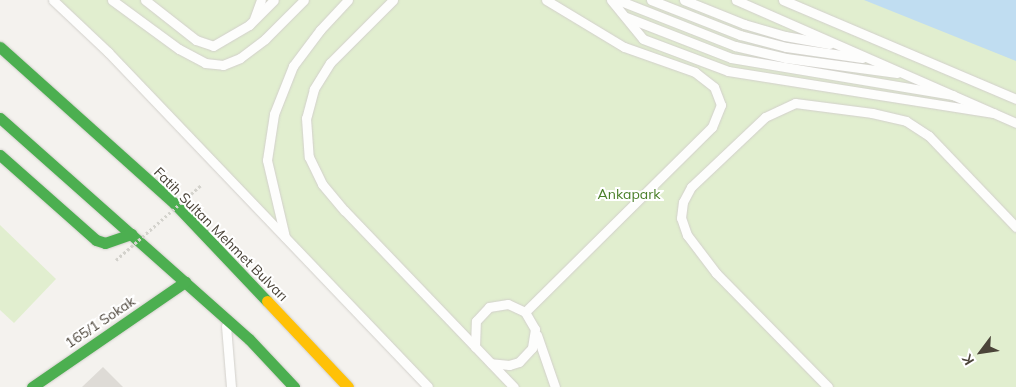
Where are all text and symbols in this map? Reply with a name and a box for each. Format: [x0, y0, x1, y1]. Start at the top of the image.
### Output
street label: Fatih Sultan Mehmet Bulvarı [150, 163, 292, 305]
park label: Ankapark [597, 186, 661, 202]
street label: 165/1 Sokak [62, 292, 138, 352]
north arrow [956, 327, 1006, 377]
text: K [958, 351, 978, 368]

